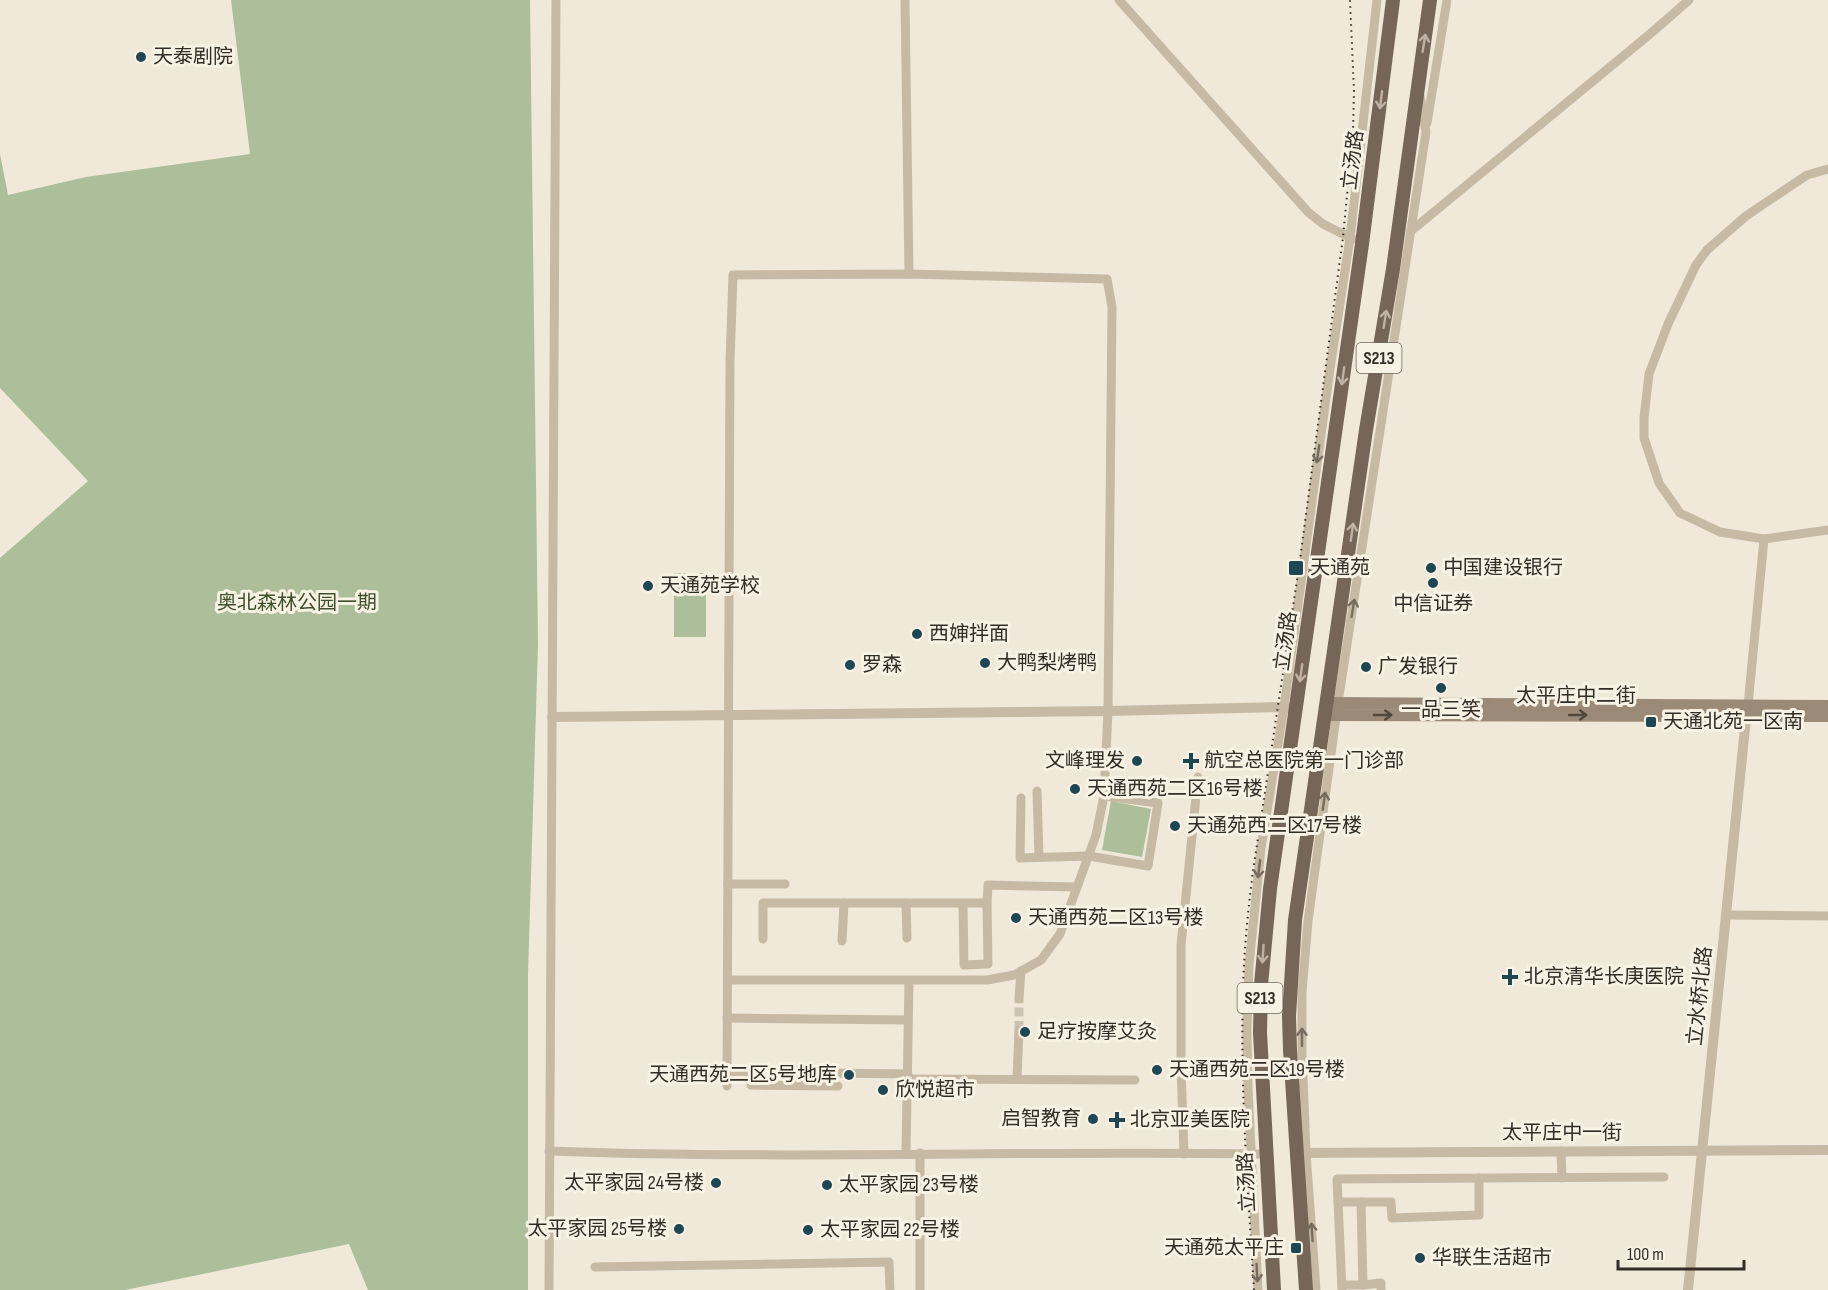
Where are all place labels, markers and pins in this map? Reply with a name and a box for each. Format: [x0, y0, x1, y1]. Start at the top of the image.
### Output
place label: 天泰剧院 [153, 45, 233, 69]
marker: 天泰剧院 [134, 50, 148, 64]
place label: 天通苑 [1310, 556, 1370, 580]
place label: 中国建设银行 [1443, 556, 1563, 580]
marker: 天通苑 [1287, 559, 1305, 577]
marker: 中国建设银行 [1424, 561, 1438, 575]
place label: 天通苑学校 [660, 574, 760, 598]
marker: 中信证券 [1426, 576, 1440, 590]
marker: 天通苑学校 [641, 579, 655, 593]
place label: 中信证券 [1393, 592, 1473, 616]
place label: 西婶拌面 [929, 622, 1009, 646]
marker: 西婶拌面 [910, 627, 924, 641]
place label: 大鸭梨烤鸭 [997, 651, 1097, 675]
place label: 罗森 [862, 653, 902, 677]
place label: 广发银行 [1378, 655, 1458, 679]
marker: 大鸭梨烤鸭 [978, 656, 992, 670]
marker: 罗森 [843, 658, 857, 672]
marker: 广发银行 [1359, 660, 1373, 674]
marker: 一品三笑 [1434, 681, 1448, 695]
place label: 一品三笑 [1401, 698, 1481, 722]
place label: 天通北苑一区南 [1663, 710, 1803, 734]
marker: 天通北苑一区南 [1644, 715, 1658, 729]
place label: 文峰理发 [1045, 749, 1125, 773]
place label: 航空总医院第一门诊部 [1204, 749, 1404, 773]
marker: 航空总医院第一门诊部 [1182, 752, 1200, 770]
marker: 文峰理发 [1130, 754, 1144, 768]
place label: 天通西苑二区16号楼 [1087, 777, 1263, 801]
marker: 天通西苑二区16号楼 [1068, 782, 1082, 796]
place label: 天通苑西二区17号楼 [1187, 814, 1362, 838]
marker: 天通苑西二区17号楼 [1168, 819, 1182, 833]
place label: 天通西苑二区13号楼 [1028, 906, 1203, 930]
marker: 天通西苑二区13号楼 [1009, 911, 1023, 925]
place label: 北京清华长庚医院 [1524, 965, 1684, 989]
marker: 北京清华长庚医院 [1501, 968, 1519, 986]
place label: 足疗按摩艾灸 [1037, 1020, 1157, 1044]
marker: 足疗按摩艾灸 [1018, 1025, 1032, 1039]
place label: 天通西苑二区19号楼 [1169, 1058, 1345, 1082]
place label: 天通西苑二区5号地库 [649, 1063, 837, 1087]
marker: 天通西苑二区19号楼 [1150, 1063, 1164, 1077]
marker: 天通西苑二区5号地库 [842, 1068, 856, 1082]
place label: 欣悦超市 [895, 1078, 975, 1102]
marker: 欣悦超市 [876, 1083, 890, 1097]
place label: 启智教育 [1001, 1107, 1081, 1131]
place label: 北京亚美医院 [1130, 1108, 1250, 1132]
marker: 北京亚美医院 [1108, 1111, 1126, 1129]
marker: 启智教育 [1086, 1112, 1100, 1126]
place label: 太平家园 24号楼 [564, 1171, 704, 1195]
place label: 太平家园 23号楼 [839, 1173, 979, 1197]
marker: 太平家园 24号楼 [709, 1176, 723, 1190]
marker: 太平家园 23号楼 [820, 1178, 834, 1192]
place label: 太平家园 25号楼 [528, 1217, 667, 1241]
place label: 太平家园 22号楼 [820, 1218, 960, 1242]
marker: 太平家园 25号楼 [672, 1222, 686, 1236]
marker: 太平家园 22号楼 [801, 1223, 815, 1237]
place label: 天通苑太平庄 [1164, 1236, 1284, 1260]
marker: 天通苑太平庄 [1289, 1241, 1303, 1255]
place label: 华联生活超市 [1432, 1246, 1552, 1270]
marker: 华联生活超市 [1413, 1251, 1427, 1265]

